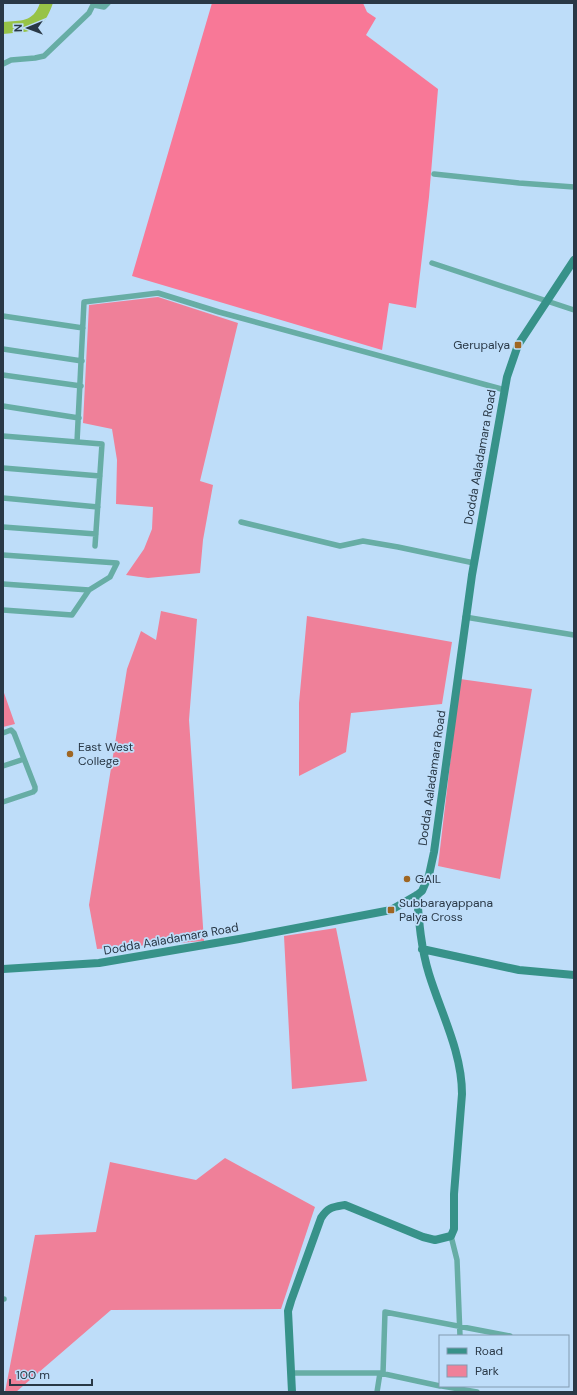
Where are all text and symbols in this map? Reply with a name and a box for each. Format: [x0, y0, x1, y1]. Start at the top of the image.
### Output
north arrow [8, 8, 48, 48]
text: N [11, 24, 25, 32]
place label: Gerupalya [453, 337, 510, 353]
marker: Gerupalya [513, 340, 523, 350]
street label: Dodda Aaladamara Road [460, 388, 500, 526]
street label: Dodda Aaladamara Road [415, 709, 449, 847]
place label: East West College [78, 739, 134, 769]
marker: East West College [65, 749, 75, 759]
place label: GAIL [415, 871, 441, 887]
marker: GAIL [402, 874, 412, 884]
place label: Subbarayappana Palya Cross [399, 895, 493, 925]
marker: Subbarayappana Palya Cross [386, 905, 396, 915]
street label: Dodda Aaladamara Road [102, 919, 240, 959]
legend [439, 1335, 569, 1387]
text: Road [475, 1343, 503, 1359]
scale bar [10, 1361, 92, 1387]
text: Park [475, 1363, 499, 1379]
text: 100 m [16, 1367, 50, 1383]

